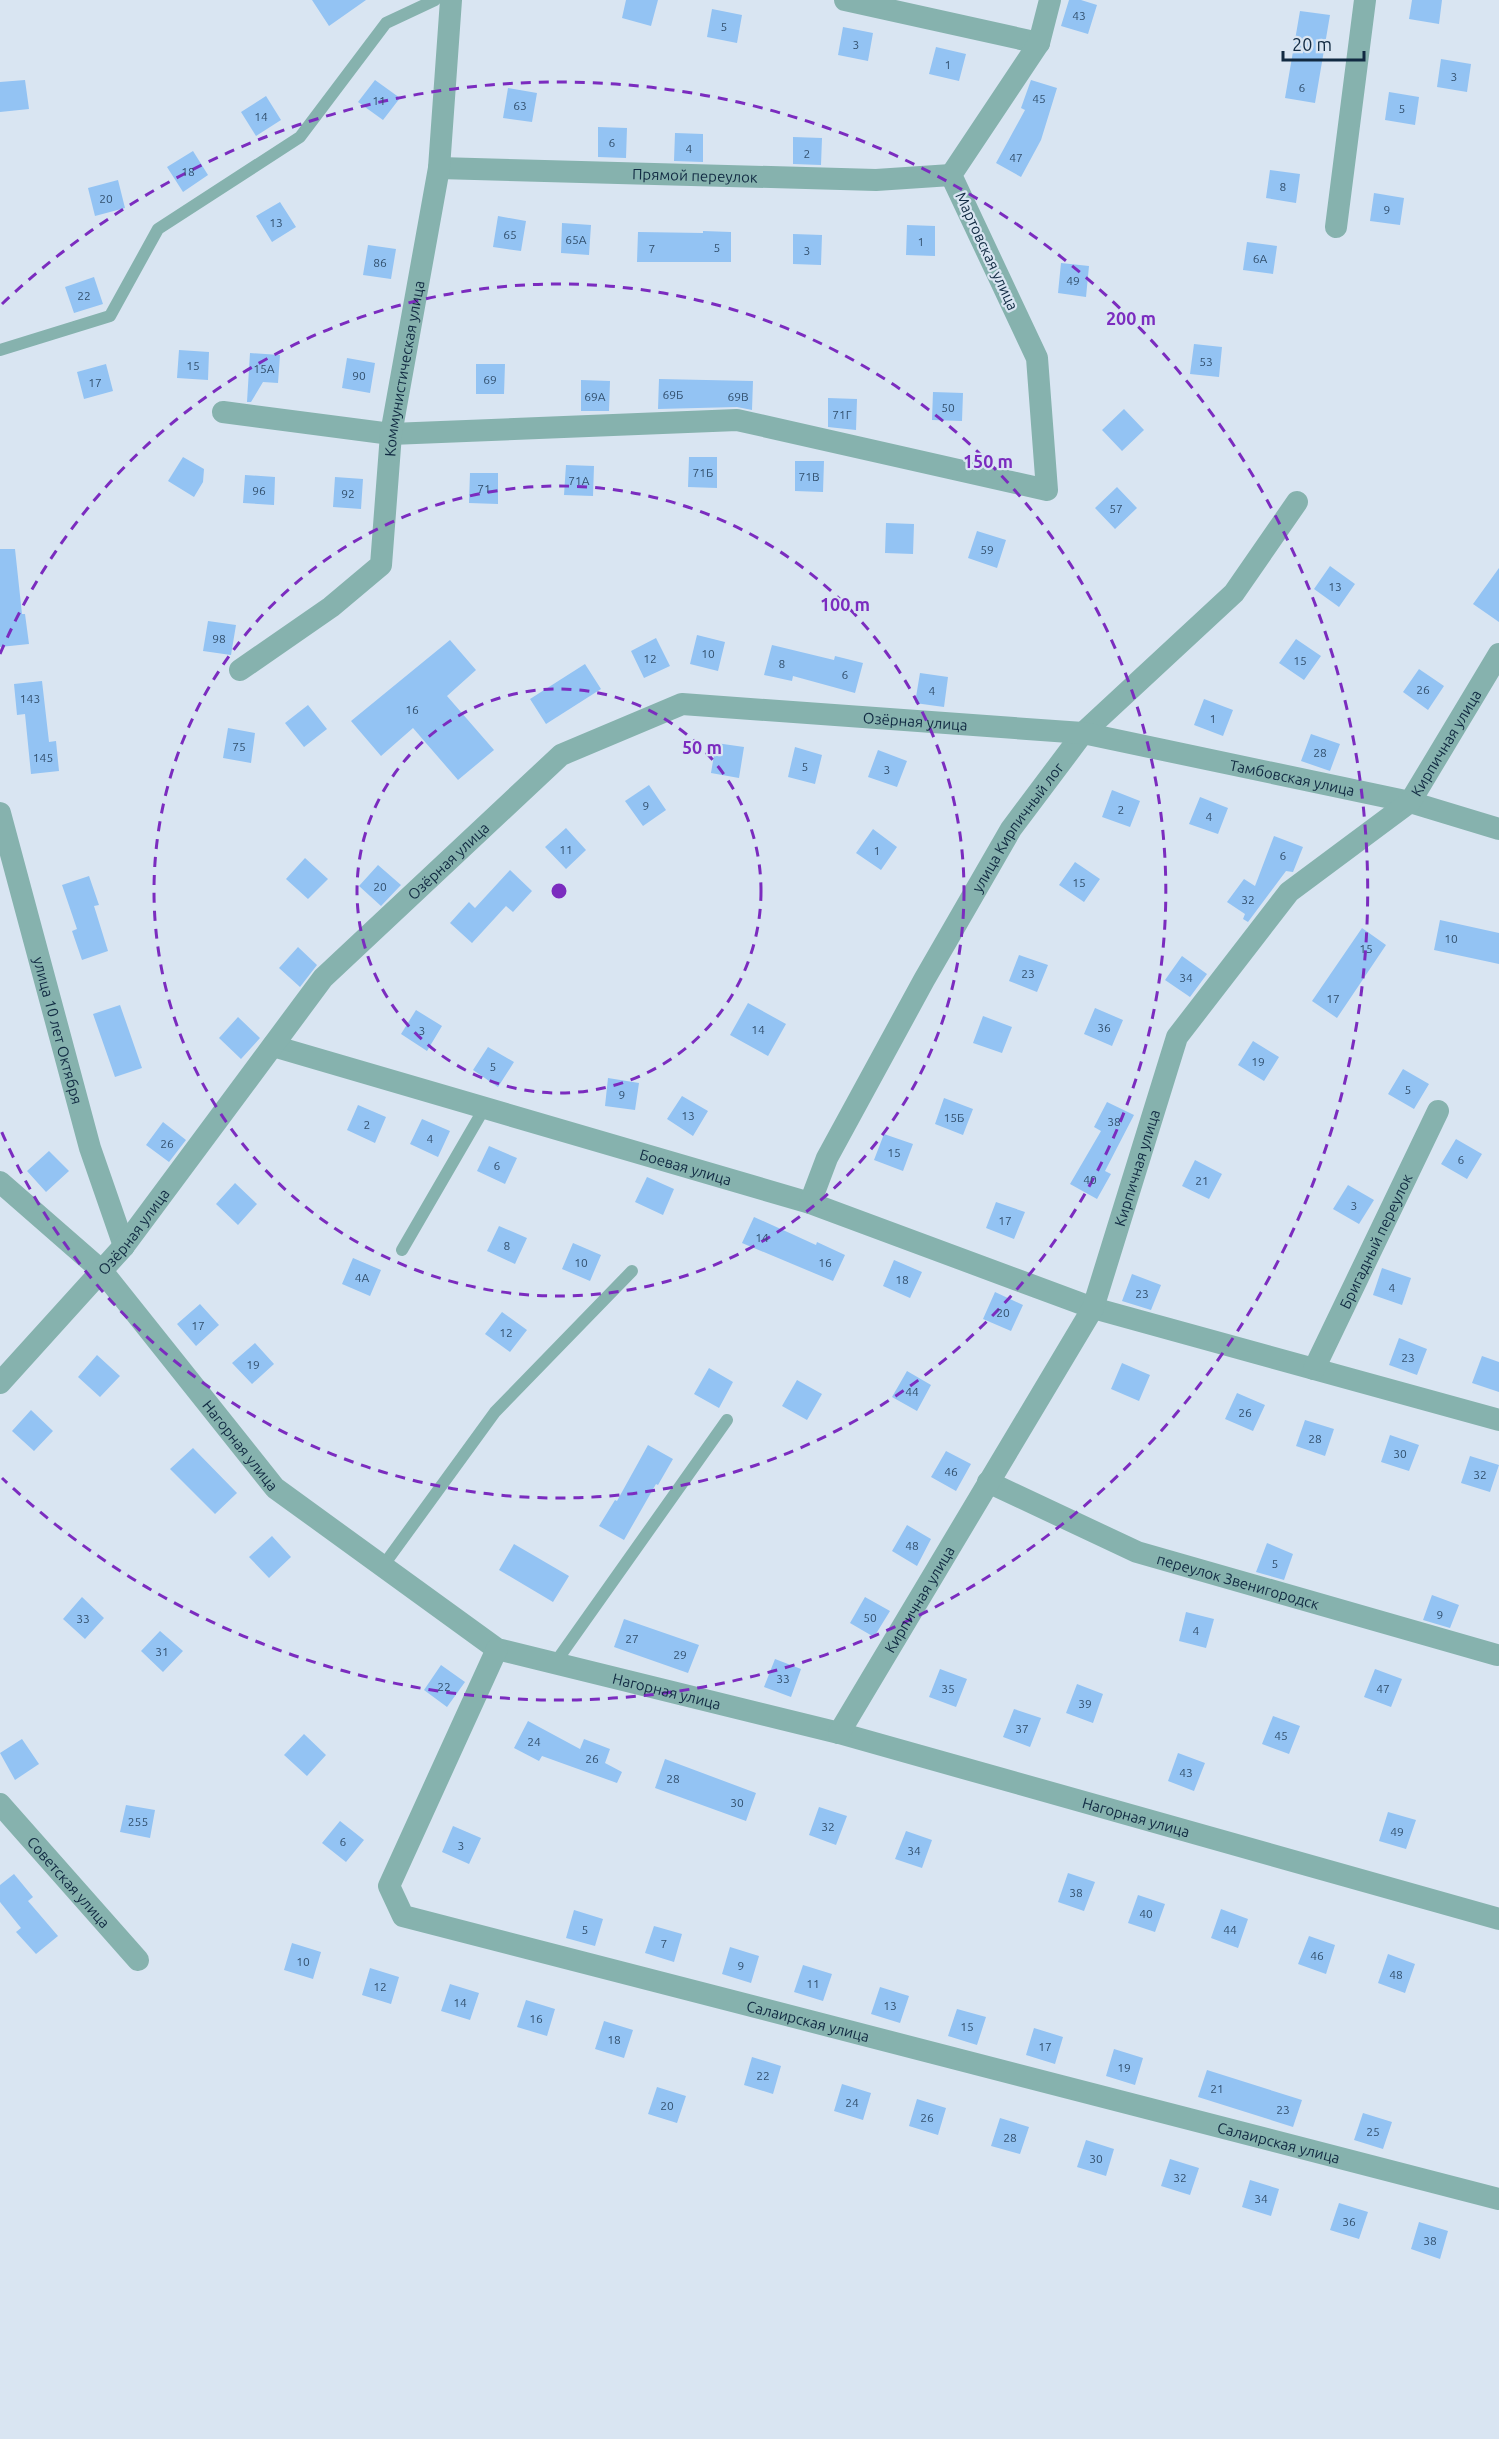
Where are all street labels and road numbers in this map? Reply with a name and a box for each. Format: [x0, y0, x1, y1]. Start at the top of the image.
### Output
street label: Прямой переулок [632, 165, 758, 185]
street label: Мартовская улица [952, 189, 1022, 313]
street label: Коммунистическая улица [381, 279, 427, 457]
street label: Кирпичная улица [1407, 686, 1484, 799]
street label: Озёрная улица [862, 709, 968, 733]
street label: Тамбовская улица [1228, 756, 1356, 799]
street label: улица Кирпичный лог [968, 759, 1067, 895]
street label: Озёрная улица [404, 819, 492, 903]
street label: улица 10 лет Октября [30, 955, 86, 1106]
street label: Кирпичная улица [1110, 1107, 1163, 1228]
street label: Боевая улица [638, 1145, 734, 1188]
street label: Бригадный переулок [1336, 1170, 1415, 1311]
street label: Озёрная улица [94, 1185, 172, 1278]
street label: Нагорная улица [200, 1396, 282, 1494]
street label: Кирпичная улица [881, 1543, 957, 1656]
street label: переулок Звенигородск [1155, 1550, 1322, 1612]
street label: Нагорная улица [611, 1669, 723, 1712]
street label: Нагорная улица [1080, 1794, 1192, 1840]
street label: Советская улица [24, 1833, 114, 1931]
street label: Салаирская улица [745, 1997, 871, 2045]
street label: Салаирская улица [1216, 2118, 1342, 2166]

